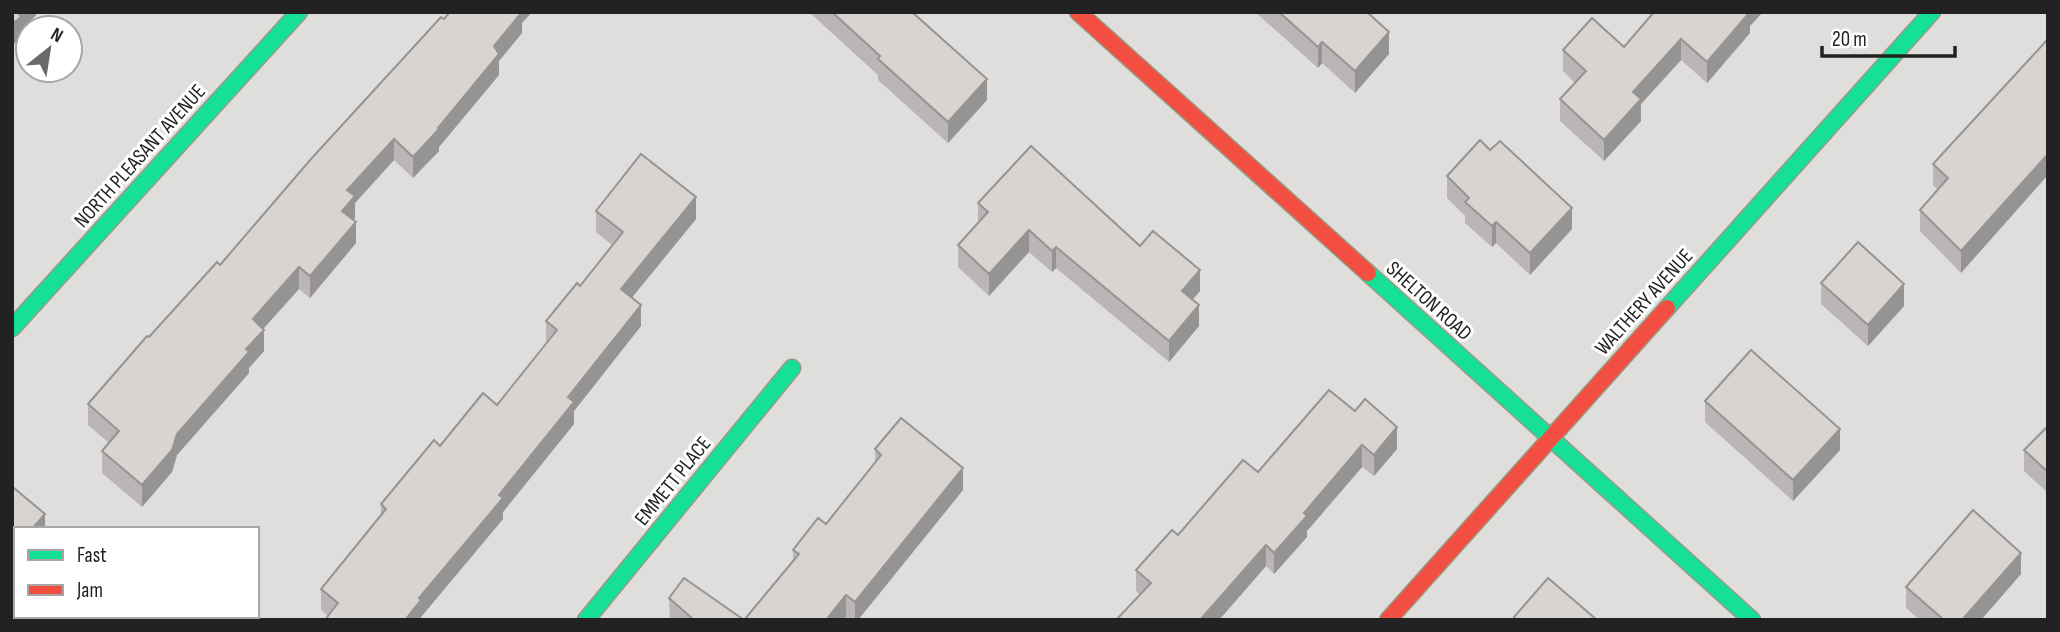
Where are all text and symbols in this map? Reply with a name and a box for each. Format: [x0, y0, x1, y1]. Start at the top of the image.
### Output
north arrow [14, 14, 84, 84]
scale bar [1822, 14, 1955, 58]
text: N [47, 23, 67, 48]
text: 20 m [1832, 27, 1867, 52]
street label: NORTH PLEASANT AVENUE [69, 79, 211, 233]
street label: WALTHERY AVENUE [1590, 244, 1698, 360]
street label: SHELTON ROAD [1381, 256, 1477, 346]
street label: EMMETT PLACE [630, 431, 716, 531]
legend [14, 527, 259, 618]
text: Fast [77, 543, 107, 568]
text: Jam [76, 578, 103, 603]

